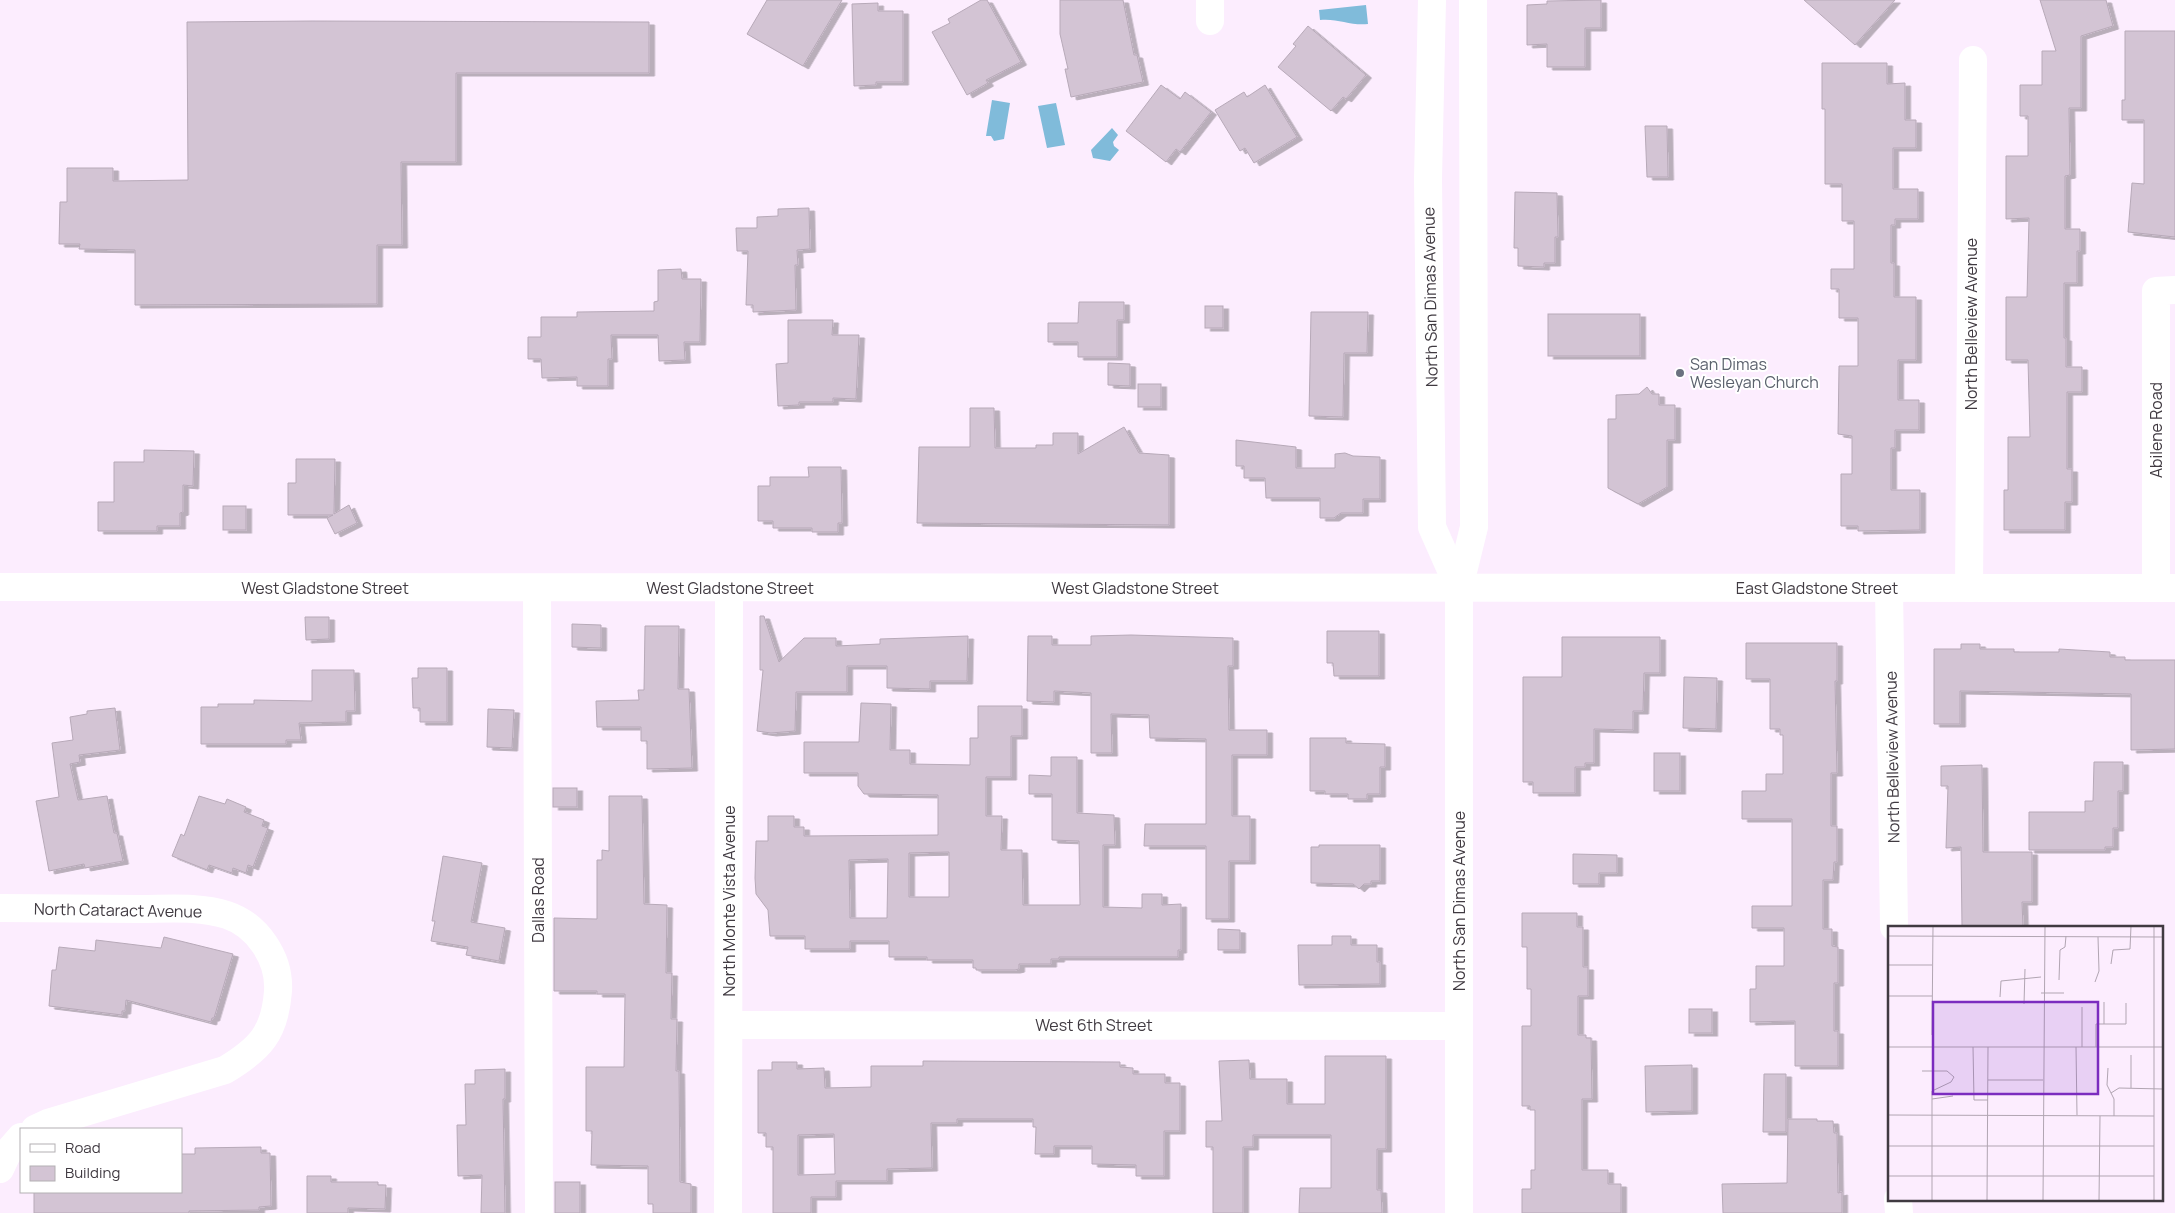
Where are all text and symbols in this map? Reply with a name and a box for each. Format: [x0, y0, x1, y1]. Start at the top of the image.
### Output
street label: North San Dimas Avenue [1417, 207, 1443, 387]
street label: North Belleview Avenue [1960, 238, 1982, 410]
place label: San Dimas Wesleyan Church [1690, 353, 1819, 393]
marker: San Dimas Wesleyan Church [1674, 367, 1686, 379]
street label: Abilene Road [2145, 382, 2167, 478]
street label: West Gladstone Street [241, 577, 409, 599]
street label: West Gladstone Street [646, 577, 814, 599]
street label: West Gladstone Street [1051, 577, 1219, 599]
street label: East Gladstone Street [1736, 577, 1898, 599]
street label: North Belleview Avenue [1879, 671, 1905, 843]
street label: North Monte Vista Avenue [718, 805, 740, 997]
street label: North San Dimas Avenue [1448, 811, 1470, 991]
street label: Dallas Road [527, 857, 549, 943]
street label: North Cataract Avenue [34, 898, 202, 922]
inset map [1888, 926, 2162, 1200]
street label: West 6th Street [1035, 1014, 1153, 1036]
legend [20, 1128, 182, 1193]
text: Road [65, 1137, 101, 1158]
text: Building [65, 1162, 120, 1183]

